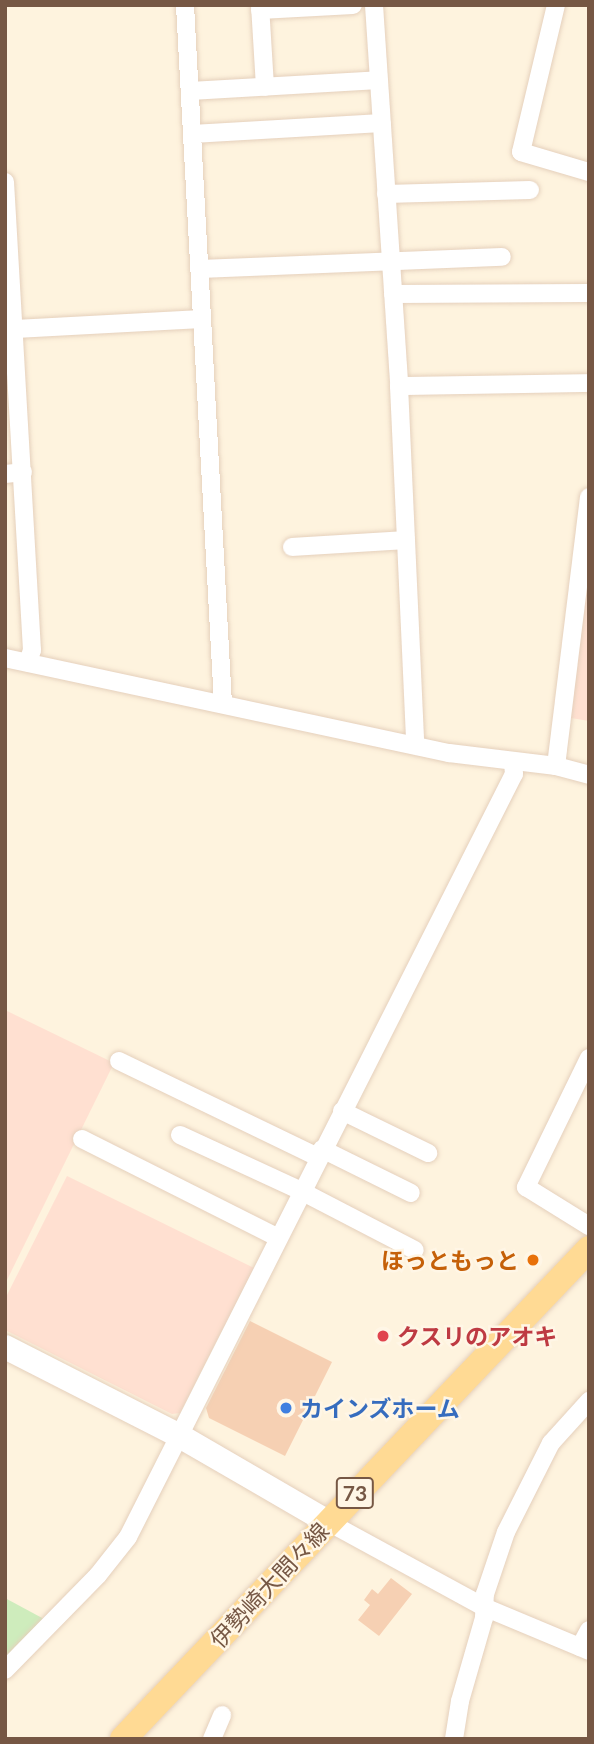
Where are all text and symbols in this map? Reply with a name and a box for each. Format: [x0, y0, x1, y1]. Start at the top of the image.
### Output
place label: ほっともっと [381, 1246, 519, 1274]
marker: ほっともっと [525, 1252, 541, 1268]
place label: クスリのアオキ [397, 1322, 558, 1350]
marker: クスリのアオキ [375, 1328, 391, 1344]
place label: カインズホーム [300, 1394, 461, 1422]
marker: カインズホーム [278, 1400, 294, 1416]
road number: 73 [336, 1476, 374, 1510]
street label: 伊勢崎大間々線 [204, 1517, 334, 1653]

